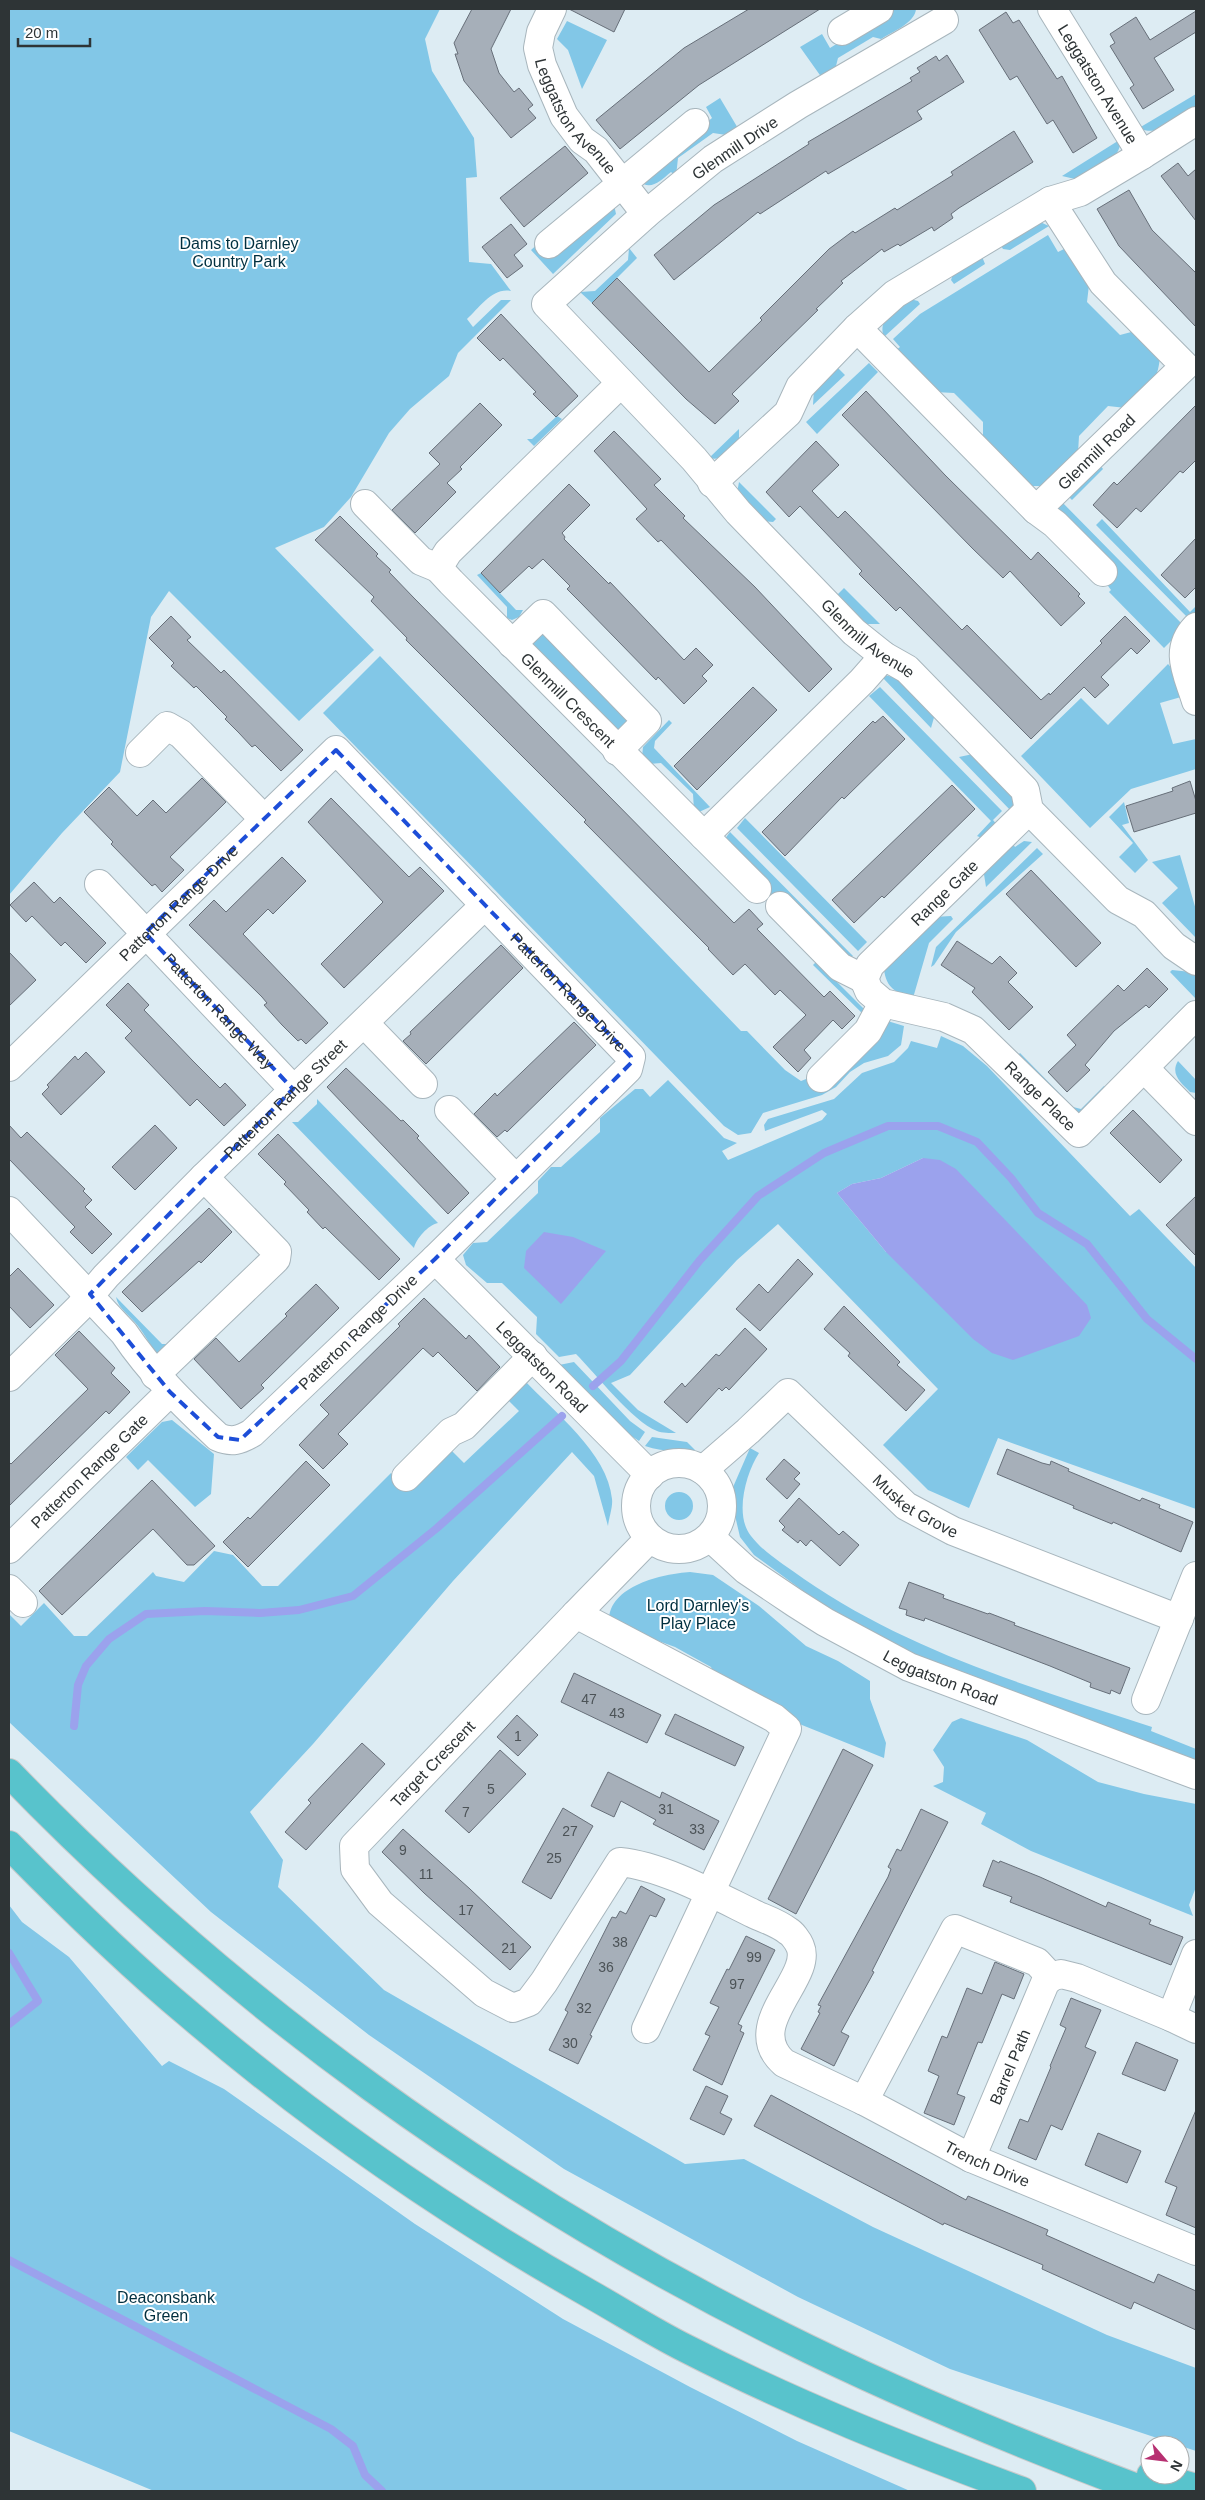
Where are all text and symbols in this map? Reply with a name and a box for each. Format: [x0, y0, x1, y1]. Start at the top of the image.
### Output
scale bar [18, 15, 90, 47]
street label: Leggatston Avenue [1055, 21, 1141, 147]
text: 20 m [25, 24, 58, 41]
street label: Leggatston Avenue [532, 57, 620, 177]
street label: Glenmill Drive [689, 113, 781, 183]
park label: Dams to Darnley Country Park [179, 235, 299, 270]
street label: Glenmill Road [1054, 411, 1138, 493]
street label: Glenmill Avenue [818, 595, 919, 681]
street label: Glenmill Crescent [518, 649, 619, 751]
street label: Patterton Range Drive [116, 841, 241, 964]
street label: Range Gate [907, 856, 981, 929]
street label: Patterton Range Drive [507, 929, 630, 1055]
street label: Patterton Range Way [161, 950, 278, 1072]
street label: Patterton Range Street [220, 1035, 350, 1162]
street label: Range Place [1002, 1058, 1079, 1134]
street label: Patterton Range Drive [295, 1271, 421, 1393]
street label: Leggatston Road [493, 1318, 591, 1416]
street label: Patterton Range Gate [27, 1410, 151, 1531]
street label: Musket Grove [870, 1471, 960, 1541]
park label: Lord Darnley's Play Place [647, 1597, 749, 1632]
street label: Leggatston Road [881, 1646, 1000, 1708]
house number: 47 [581, 1691, 597, 1707]
house number: 43 [609, 1705, 625, 1721]
street label: Target Crescent [388, 1717, 479, 1811]
house number: 1 [514, 1728, 522, 1744]
house number: 5 [487, 1781, 495, 1797]
house number: 31 [658, 1801, 674, 1817]
house number: 7 [462, 1804, 470, 1820]
house number: 33 [689, 1821, 705, 1837]
house number: 27 [562, 1823, 578, 1839]
house number: 9 [399, 1842, 407, 1858]
house number: 25 [546, 1850, 562, 1866]
house number: 11 [419, 1866, 433, 1882]
house number: 17 [458, 1902, 474, 1918]
house number: 38 [612, 1934, 628, 1950]
house number: 21 [501, 1940, 517, 1956]
house number: 99 [746, 1949, 762, 1965]
house number: 36 [598, 1959, 614, 1975]
house number: 97 [729, 1976, 745, 1992]
house number: 32 [576, 2000, 592, 2016]
street label: Barrel Path [986, 2027, 1033, 2107]
house number: 30 [562, 2035, 578, 2051]
street label: Trench Drive [942, 2137, 1032, 2190]
park label: Deaconsbank Green [117, 2289, 216, 2324]
north arrow [1140, 2435, 1190, 2485]
text: N [1167, 2458, 1186, 2474]

